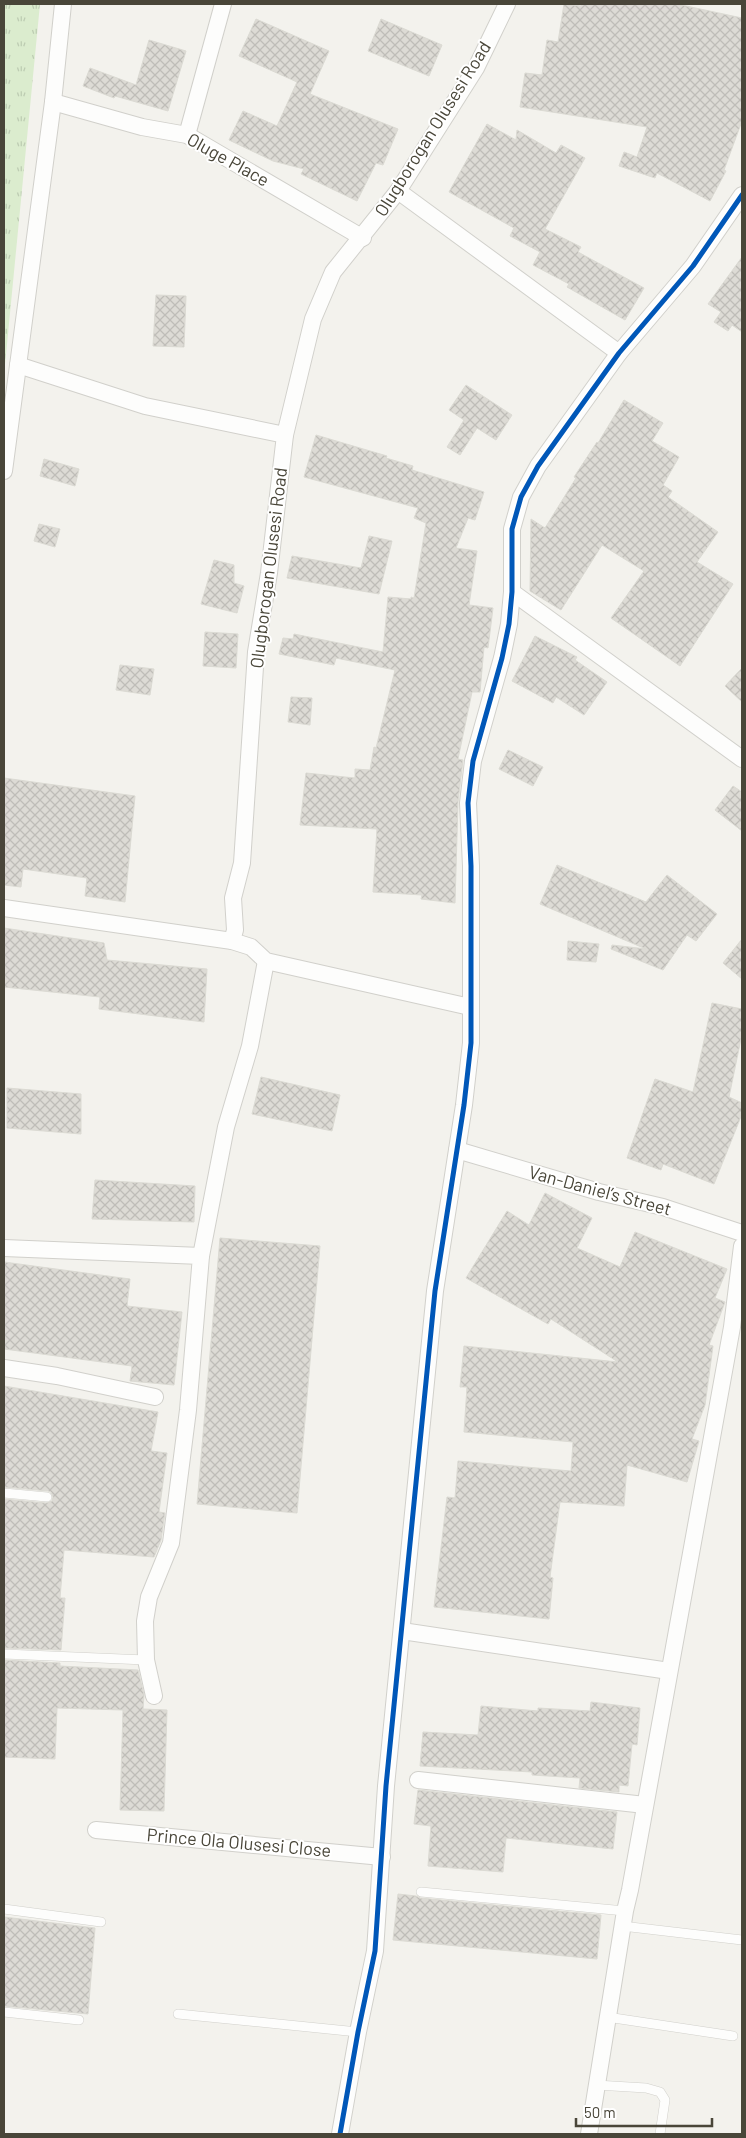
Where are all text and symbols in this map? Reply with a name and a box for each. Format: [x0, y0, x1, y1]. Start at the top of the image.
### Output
street label: Olugborogan Olusesi Road [369, 37, 495, 220]
street label: Oluge Place [183, 128, 273, 191]
street label: Olugborogan Olusesi Road [245, 466, 291, 670]
street label: Van-Daniel’s Street [527, 1160, 674, 1220]
street label: Prince Ola Olusesi Close [146, 1823, 332, 1861]
scale bar [576, 2096, 712, 2128]
text: 50 m [584, 2103, 616, 2121]

